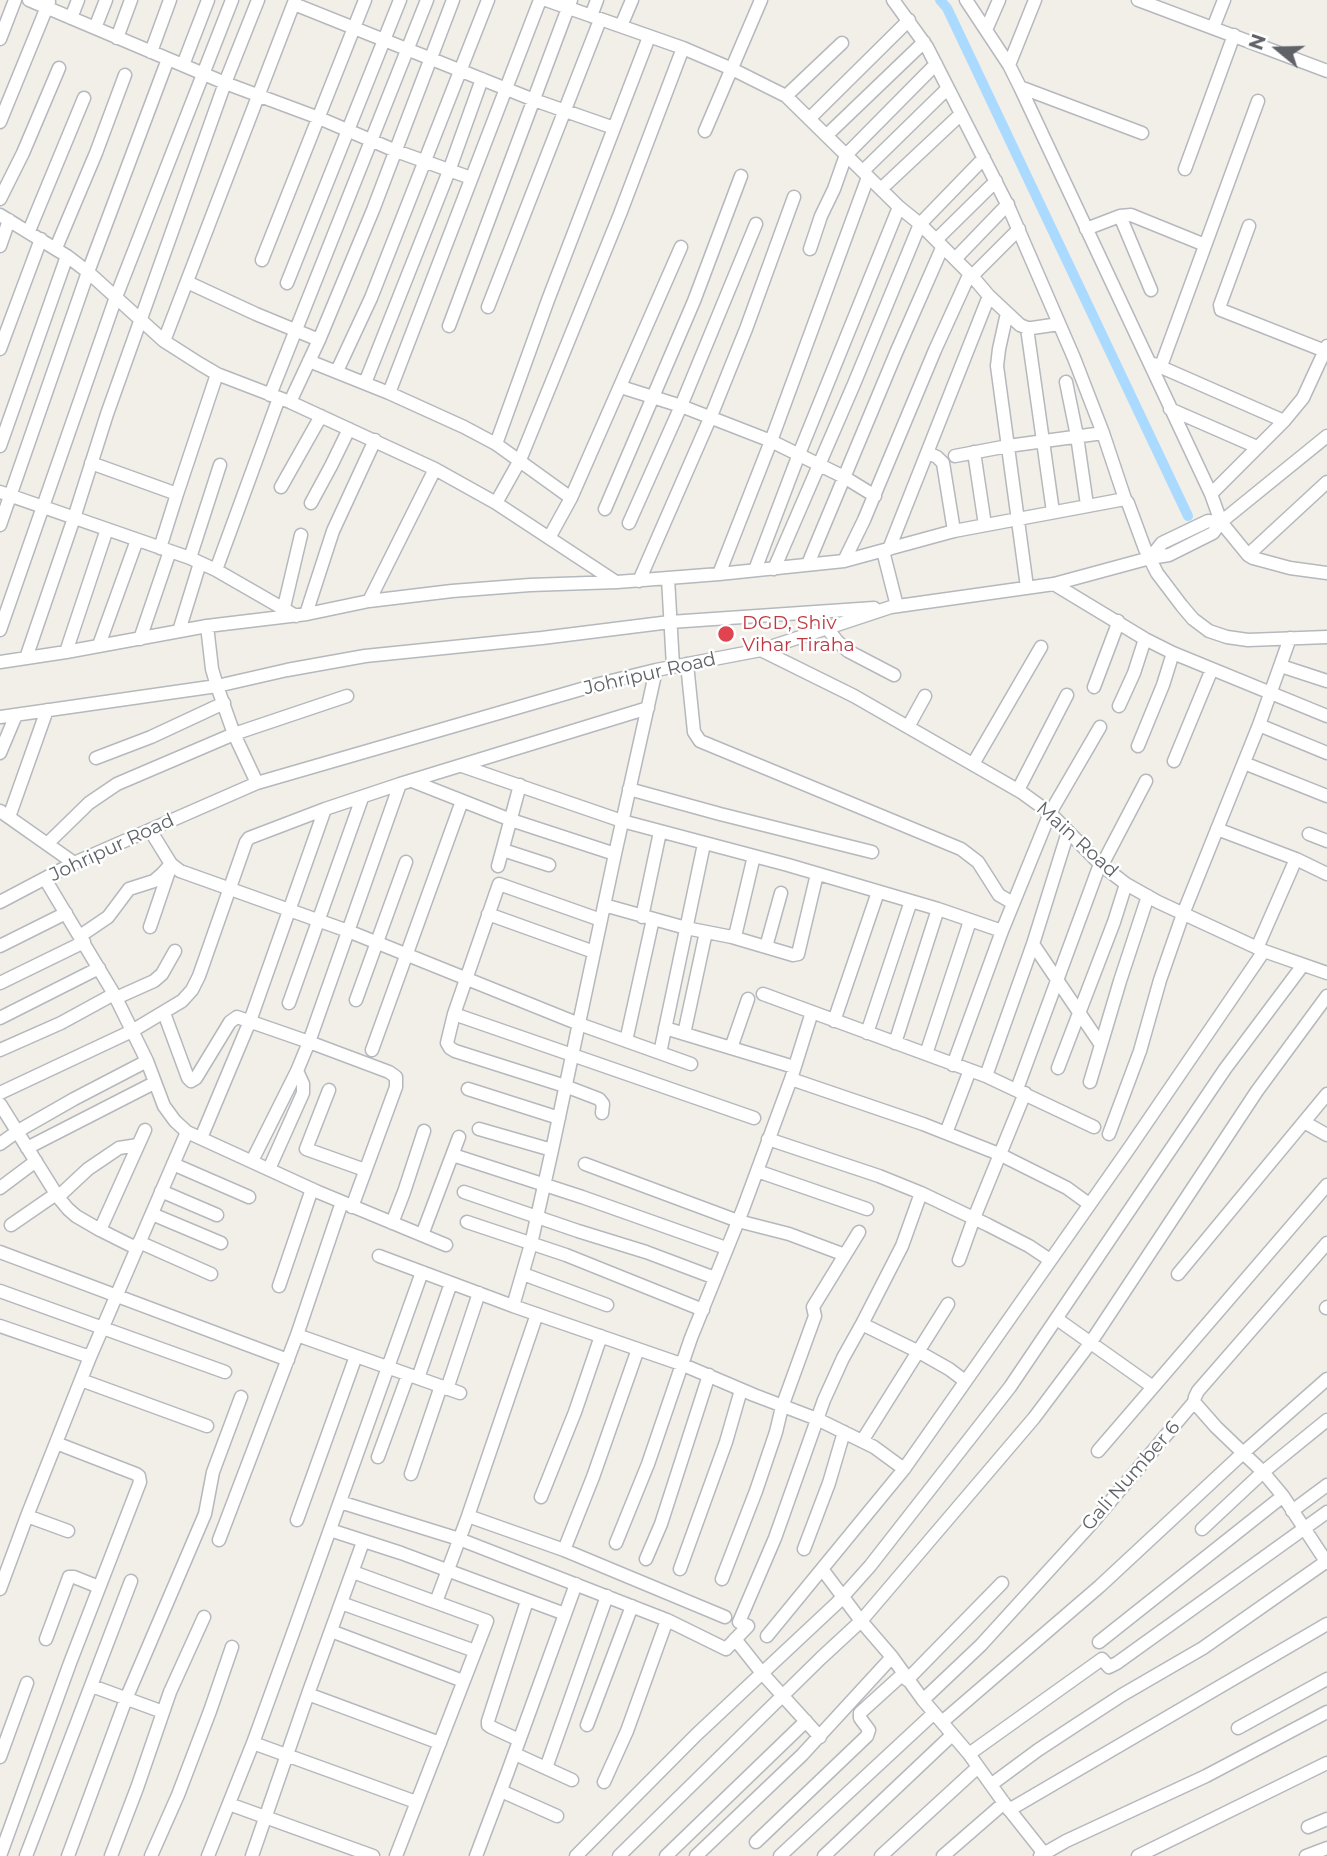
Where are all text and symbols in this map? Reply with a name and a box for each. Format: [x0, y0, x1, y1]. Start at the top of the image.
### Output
north arrow [1243, 14, 1313, 84]
text: N [1244, 31, 1271, 53]
place label: DGD, Shiv Vihar Tiraha [742, 612, 855, 656]
marker: DGD, Shiv Vihar Tiraha [716, 624, 736, 644]
street label: Johripur Road [582, 648, 718, 700]
street label: Main Road [1031, 797, 1123, 883]
street label: Johripur Road [46, 809, 178, 887]
street label: Gali Number 6 [1077, 1416, 1185, 1536]

